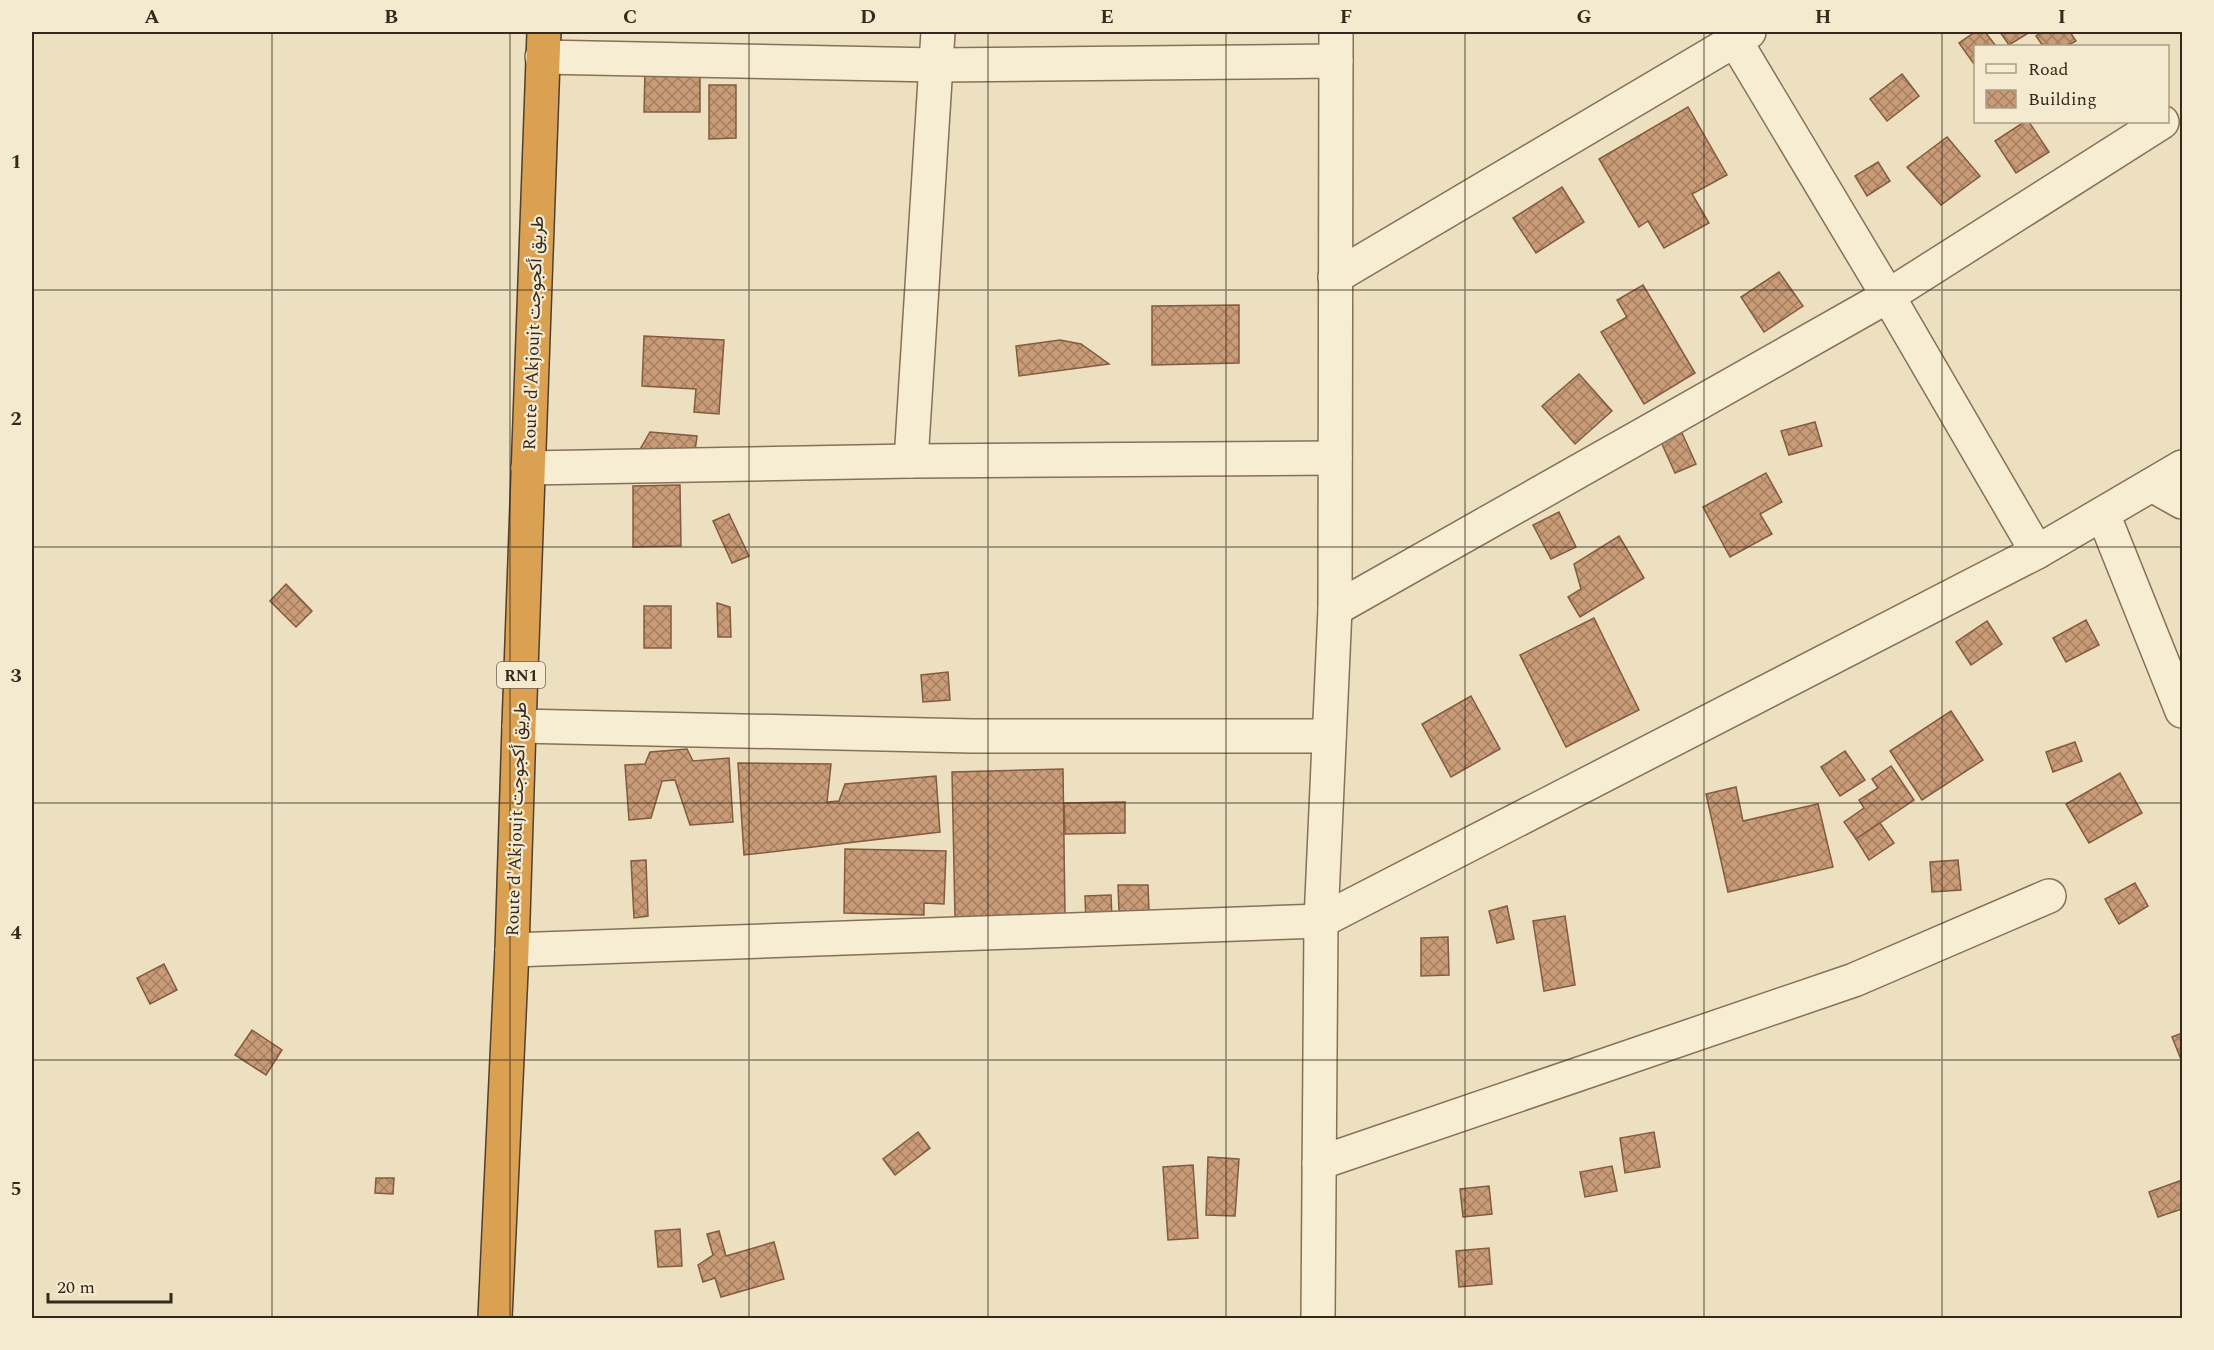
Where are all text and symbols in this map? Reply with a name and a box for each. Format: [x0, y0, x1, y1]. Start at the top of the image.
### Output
text: A [144, 2, 160, 32]
text: B [384, 2, 398, 32]
text: C [623, 2, 637, 32]
text: D [860, 2, 876, 32]
text: E [1100, 2, 1114, 32]
text: F [1340, 2, 1352, 32]
text: G [1576, 2, 1592, 32]
text: H [1815, 2, 1831, 32]
text: I [2058, 2, 2066, 32]
legend [1974, 45, 2169, 123]
text: Road [2028, 56, 2069, 83]
text: Building [2028, 86, 2097, 113]
text: 1 [10, 147, 22, 177]
street label: Route d'Akjoujt طريق أكجوجت [516, 215, 551, 451]
text: 2 [10, 404, 22, 434]
text: 3 [10, 661, 22, 691]
road number: RN1 [497, 662, 545, 688]
street label: Route d'Akjoujt طريق أكجوجت [499, 701, 534, 937]
text: 4 [10, 918, 22, 948]
text: 5 [10, 1174, 22, 1204]
scale bar [48, 1266, 171, 1304]
text: 20 m [57, 1274, 95, 1301]

